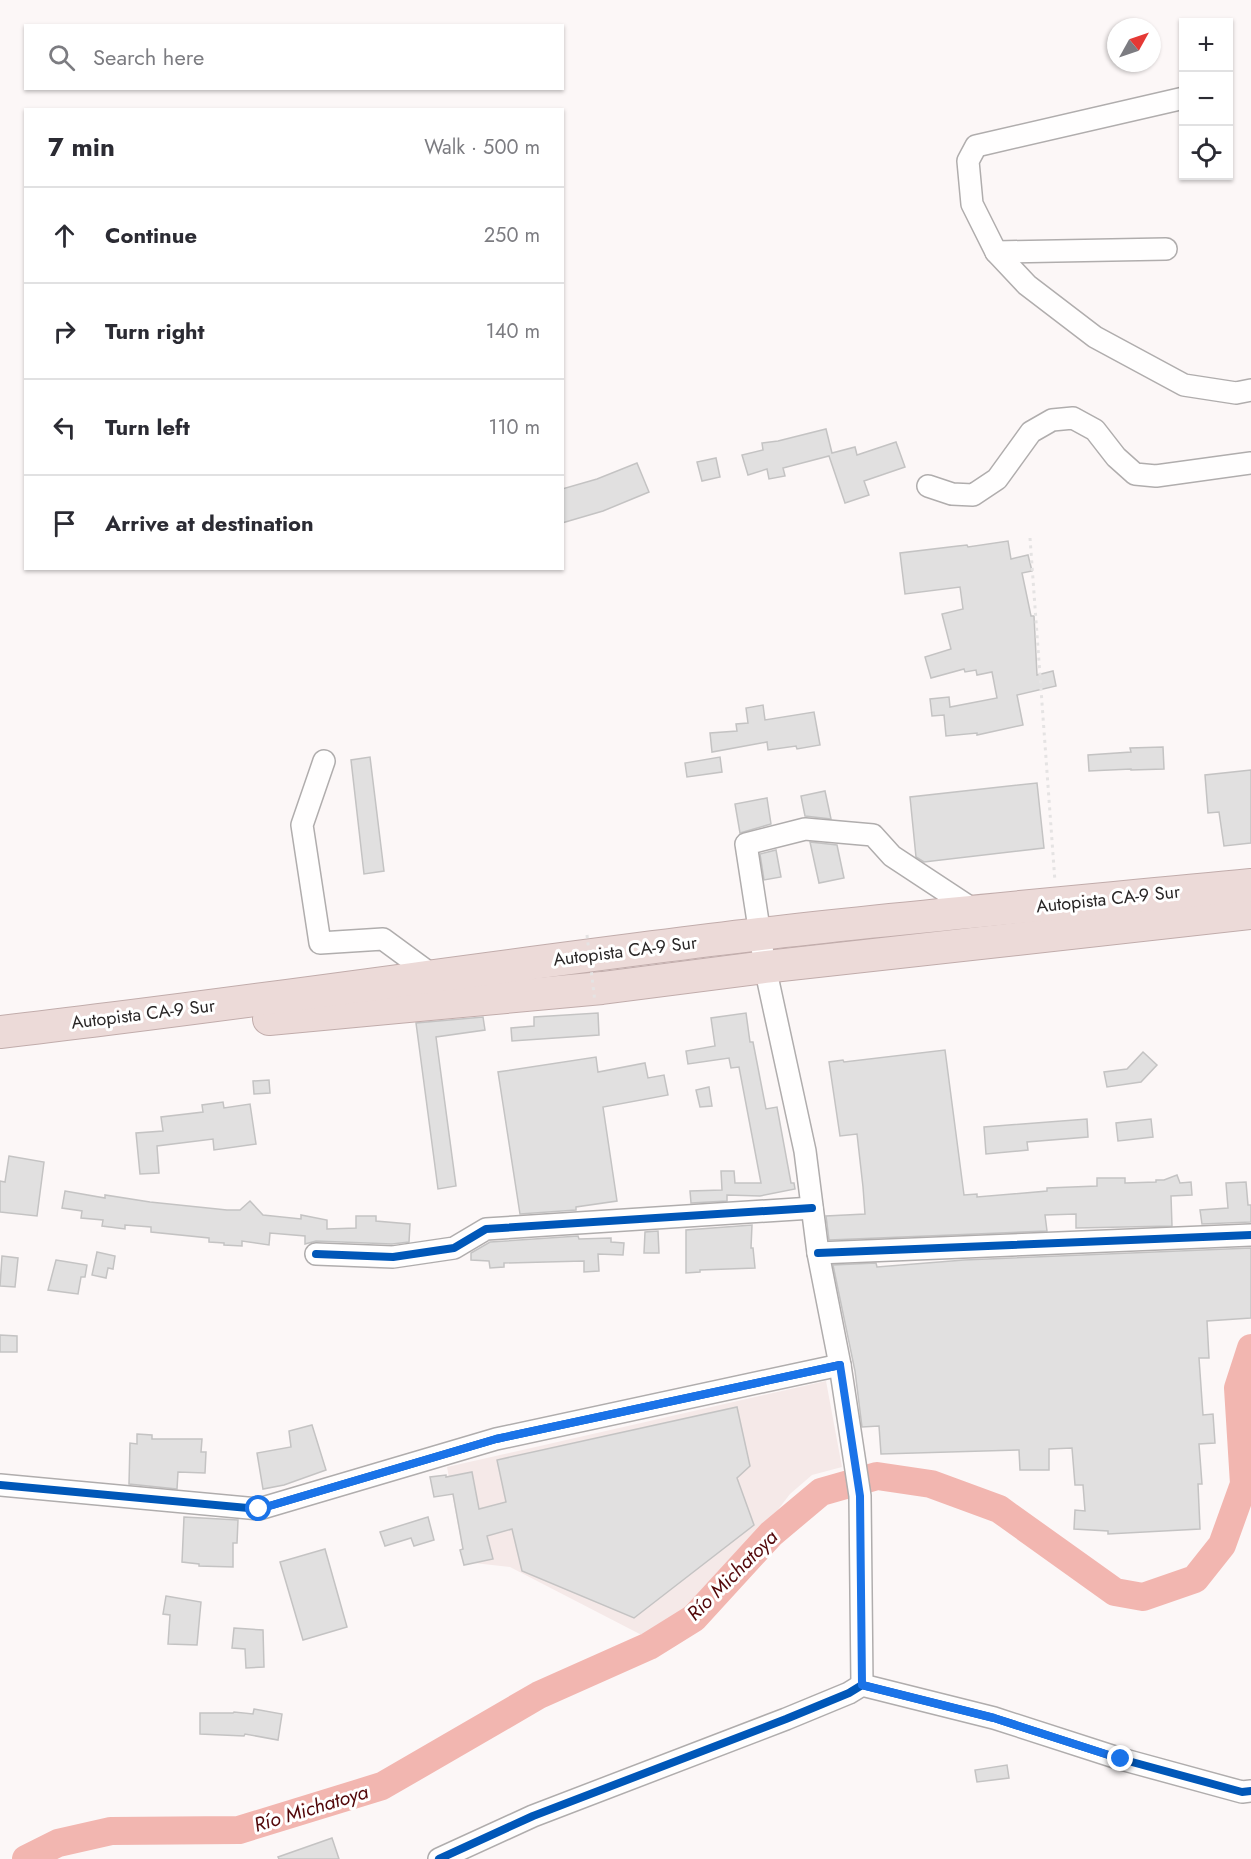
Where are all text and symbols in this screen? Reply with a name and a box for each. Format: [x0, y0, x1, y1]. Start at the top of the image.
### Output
north arrow [1107, 18, 1161, 72]
map controls [1179, 18, 1233, 180]
button: + [1179, 18, 1233, 72]
search box [24, 24, 564, 90]
icon: search [45, 41, 78, 74]
text: Search here [93, 41, 204, 73]
button: − [1179, 72, 1233, 126]
button: locate [1179, 126, 1233, 180]
text: 7 min [48, 128, 115, 166]
text: Walk · 500 m [424, 133, 540, 162]
icon: ahead [48, 219, 81, 252]
text: Continue [105, 219, 197, 251]
text: 250 m [484, 221, 540, 250]
icon: right [48, 315, 81, 348]
text: Turn right [105, 315, 205, 347]
text: 140 m [486, 317, 540, 346]
icon: left [48, 411, 81, 444]
text: Turn left [105, 411, 190, 443]
text: 110 m [488, 413, 540, 442]
icon: arrive [48, 507, 81, 540]
text: Arrive at destination [105, 507, 314, 539]
street label: Autopista CA-9 Sur [1035, 878, 1182, 919]
street label: Autopista CA-9 Sur [552, 929, 699, 973]
street label: Autopista CA-9 Sur [70, 992, 217, 1036]
route start [245, 1495, 271, 1521]
water label: Río Michatoya [680, 1523, 784, 1627]
route end [1107, 1745, 1133, 1771]
water label: Río Michatoya [250, 1777, 372, 1840]

